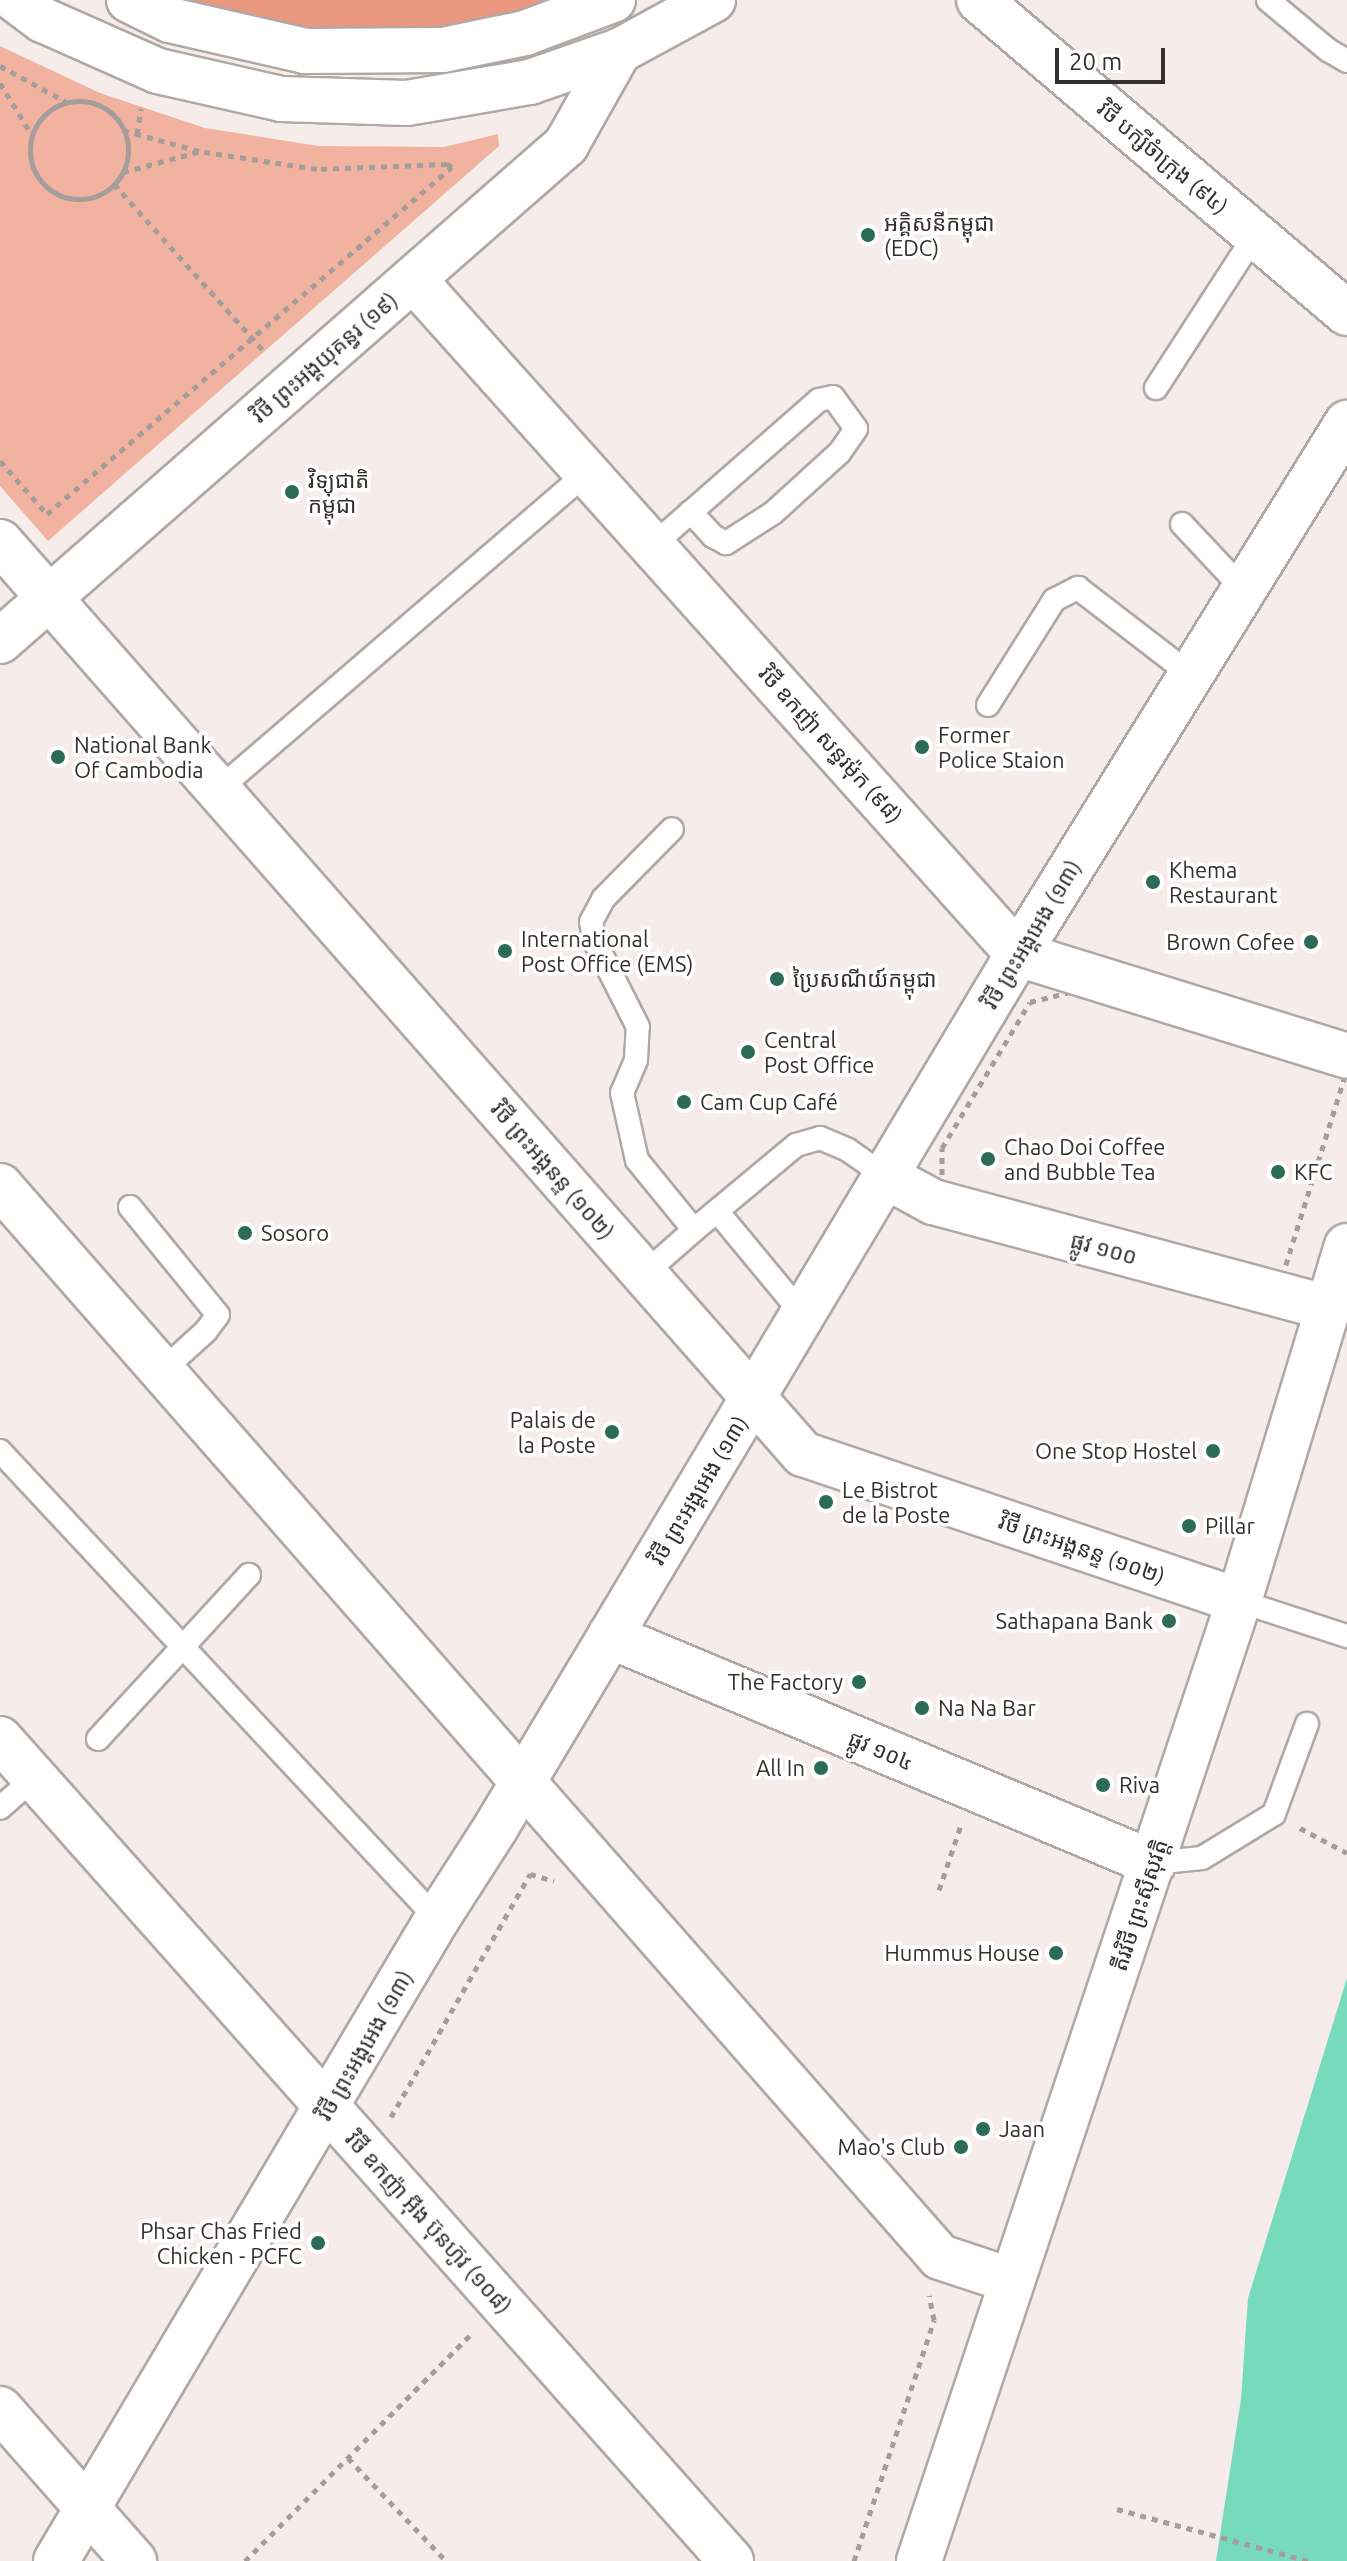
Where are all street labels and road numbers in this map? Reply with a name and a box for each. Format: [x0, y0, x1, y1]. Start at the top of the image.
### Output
street label: វិថី បក្សីចំាក្រុង (៩៤) [1092, 95, 1234, 219]
street label: វិថី ព្រះអង្គយុគន្ធរ (១៩) [246, 286, 402, 428]
street label: វិថី ឧកញ៉ា សន្ធរម៉ុក (៩៨) [754, 660, 908, 828]
street label: វិថី ព្រះអង្គអេង (១៣) [976, 855, 1086, 1013]
street label: វិថី ព្រះអង្គនន្ទ (១០២) [486, 1096, 620, 1244]
street label: ផ្លូវ ១០០ [1068, 1226, 1140, 1270]
street label: វិថី ព្រះអង្គអេង (១៣) [643, 1411, 753, 1569]
street label: វិថី ព្រះអង្គនន្ទ (១០២) [995, 1507, 1169, 1589]
street label: ផ្លូវ ១០៤ [845, 1725, 917, 1775]
street label: តីរវិថី ព្រះស៊ីសុវត្តិ [1105, 1836, 1173, 1974]
street label: វិថី ព្រះអង្គអេង (១៣) [310, 1965, 418, 2125]
street label: វិថី ឧកញ៉ា អ៊ីង ប៊ុនហ៊ូវ (១០៨) [340, 2126, 518, 2318]

